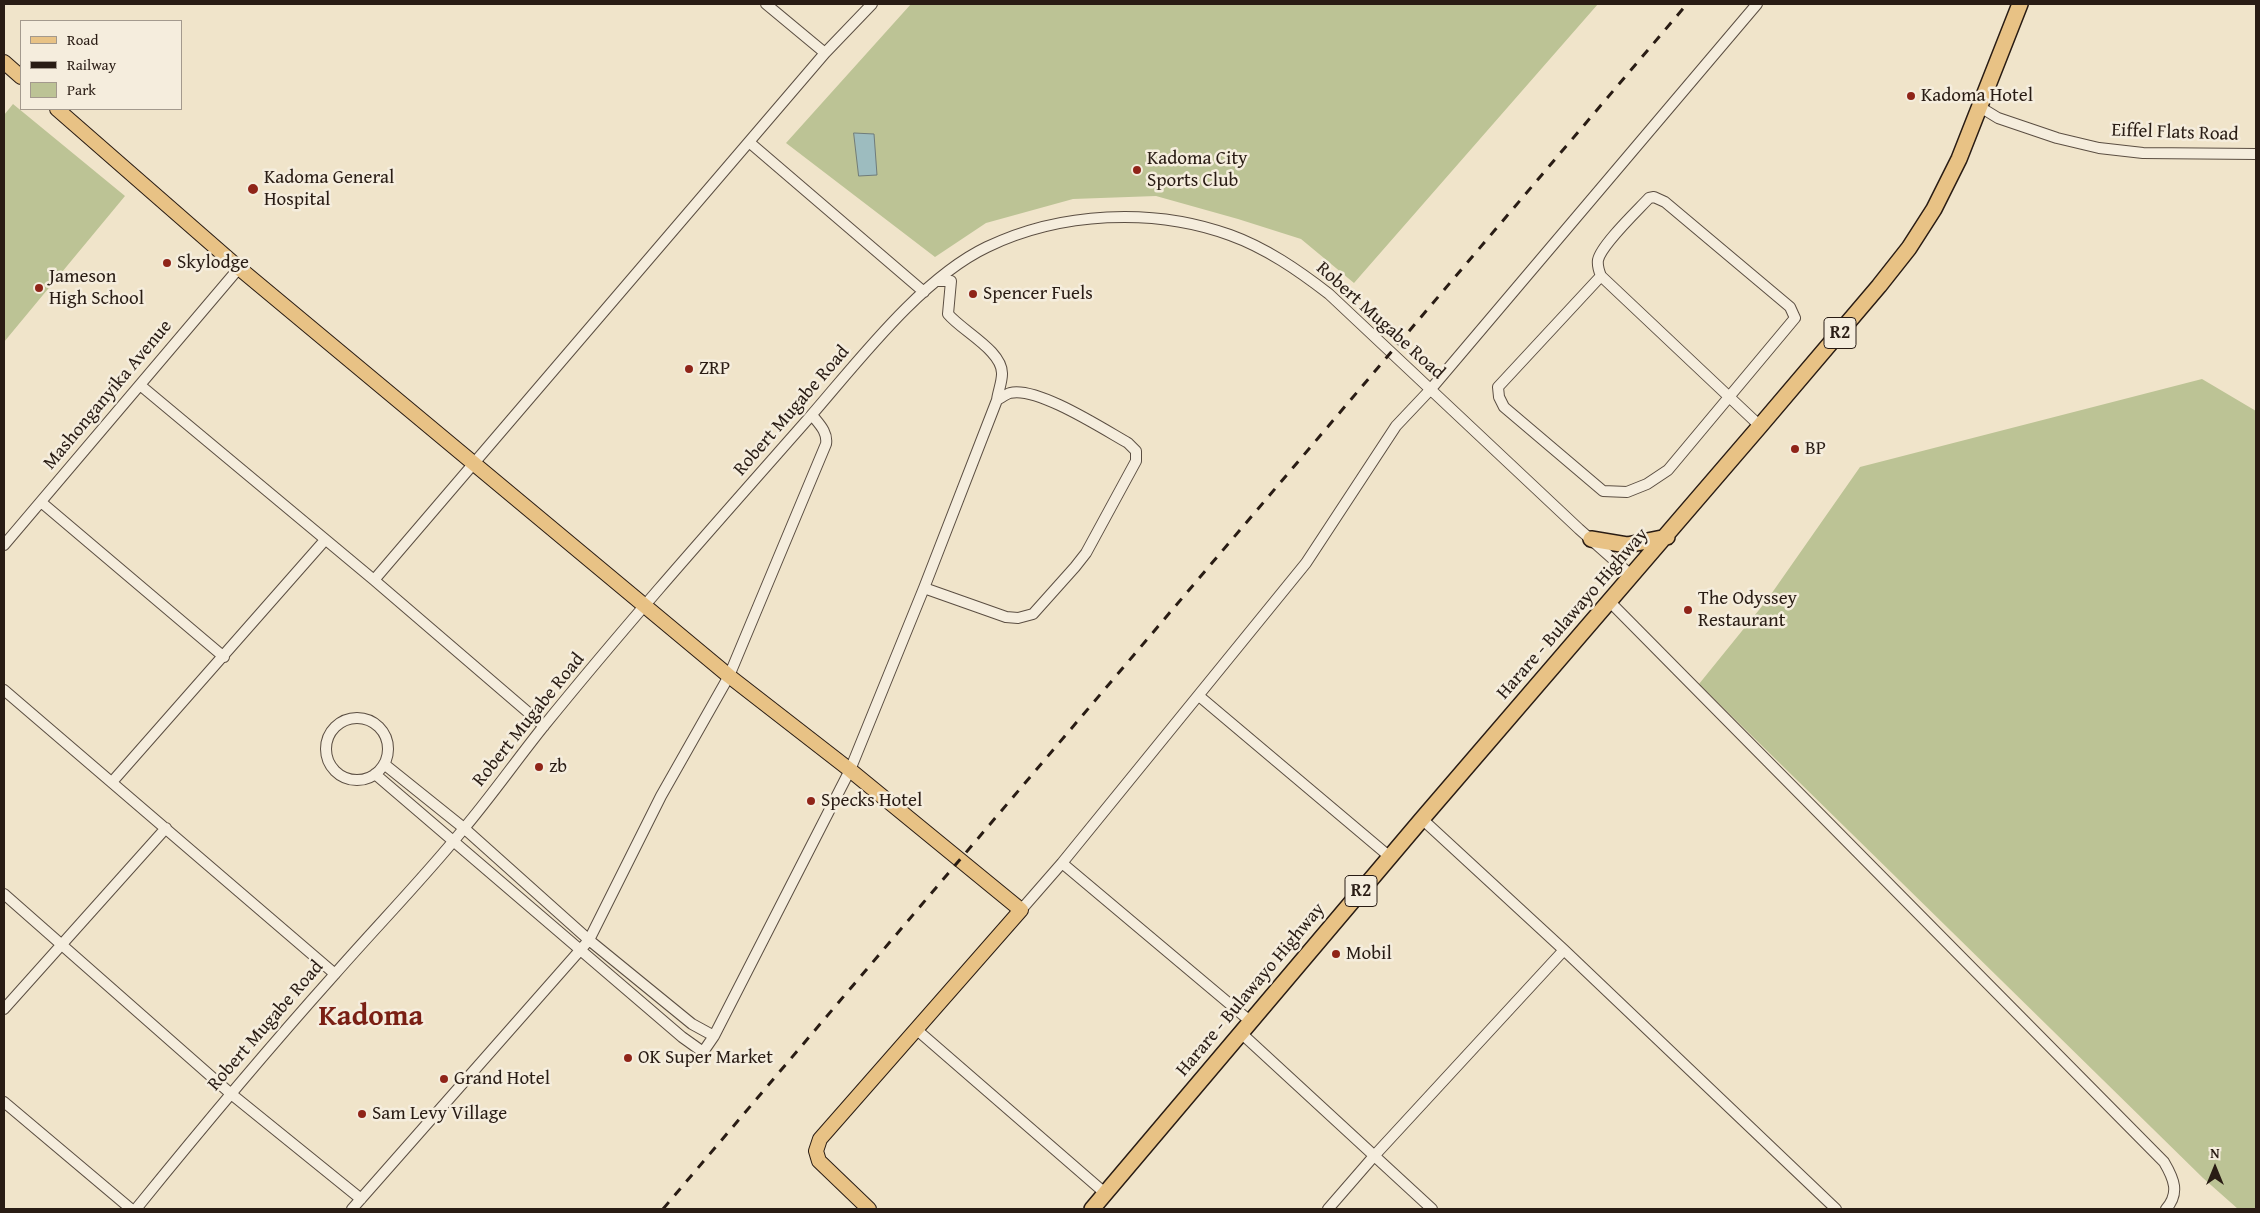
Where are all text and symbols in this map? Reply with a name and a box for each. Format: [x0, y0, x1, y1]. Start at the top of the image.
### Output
legend [20, 20, 182, 110]
text: Road [67, 29, 98, 50]
text: Railway [67, 54, 116, 75]
text: Park [67, 79, 96, 100]
place label: Kadoma Hotel [1921, 85, 2033, 107]
marker: Kadoma Hotel [1905, 90, 1917, 102]
street label: Eiffel Flats Road [2111, 119, 2239, 147]
place label: Kadoma City Sports Club [1147, 148, 1248, 192]
marker: Kadoma City Sports Club [1131, 164, 1143, 176]
place label: Kadoma General Hospital [264, 167, 394, 211]
marker: Kadoma General Hospital [246, 182, 260, 196]
place label: Skylodge [177, 252, 249, 274]
marker: Skylodge [161, 257, 173, 269]
street label: Robert Mugabe Road [1311, 257, 1449, 385]
place label: Jameson High School [49, 266, 144, 310]
marker: Jameson High School [33, 282, 45, 294]
place label: Spencer Fuels [983, 283, 1093, 305]
marker: Spencer Fuels [967, 288, 979, 300]
street label: Mashonganyika Avenue [39, 316, 177, 474]
road number: R2 [1824, 317, 1856, 348]
street label: Robert Mugabe Road [729, 341, 855, 481]
place label: ZRP [699, 358, 730, 380]
marker: ZRP [683, 363, 695, 375]
place label: BP [1805, 438, 1826, 460]
marker: BP [1789, 443, 1801, 455]
street label: Harare - Bulawayo Highway [1492, 524, 1654, 704]
place label: The Odyssey Restaurant [1698, 588, 1797, 632]
marker: The Odyssey Restaurant [1682, 604, 1694, 616]
street label: Robert Mugabe Road [468, 649, 590, 791]
place label: zb [549, 756, 567, 778]
marker: zb [533, 761, 545, 773]
place label: Specks Hotel [821, 790, 922, 812]
marker: Specks Hotel [805, 795, 817, 807]
road number: R2 [1345, 876, 1377, 906]
street label: Harare - Bulawayo Highway [1172, 899, 1330, 1081]
place label: Mobil [1346, 943, 1392, 965]
marker: Mobil [1330, 948, 1342, 960]
street label: Robert Mugabe Road [203, 956, 329, 1096]
district label: Kadoma [319, 1001, 423, 1035]
place label: OK Super Market [638, 1047, 773, 1069]
marker: OK Super Market [622, 1052, 634, 1064]
place label: Grand Hotel [454, 1068, 550, 1090]
marker: Grand Hotel [438, 1073, 450, 1085]
place label: Sam Levy Village [372, 1103, 507, 1125]
marker: Sam Levy Village [356, 1108, 368, 1120]
north arrow [2190, 1143, 2240, 1193]
text: N [2210, 1143, 2220, 1163]

